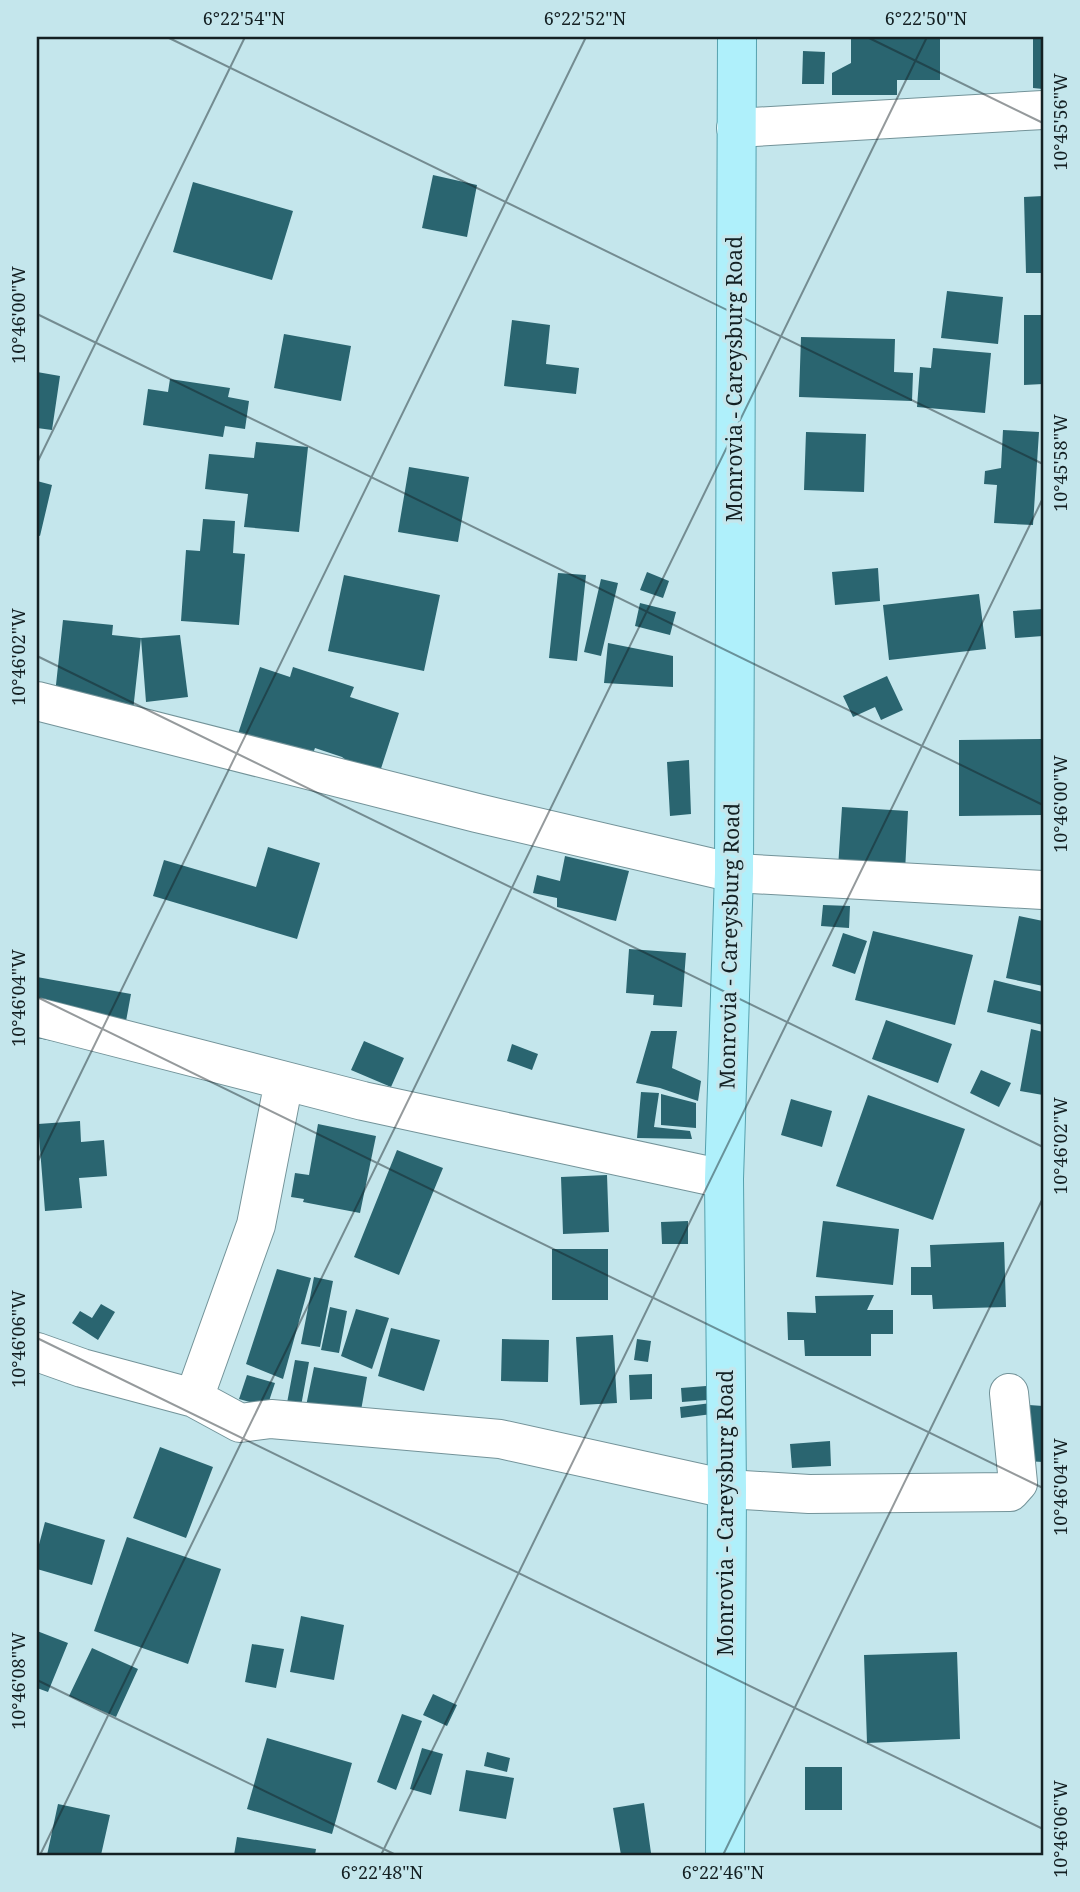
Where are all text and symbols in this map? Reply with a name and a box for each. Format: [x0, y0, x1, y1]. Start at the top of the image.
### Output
text: 6°22'54"N [203, 6, 286, 30]
text: 6°22'52"N [544, 6, 627, 30]
text: 6°22'50"N [885, 6, 968, 30]
text: 10°45'56"W [1048, 73, 1072, 171]
street label: Monrovia - Careysburg Road [720, 236, 748, 522]
text: 10°46'00"W [6, 266, 30, 364]
text: 10°45'58"W [1048, 414, 1072, 512]
text: 10°46'02"W [6, 608, 30, 706]
text: 10°46'00"W [1048, 755, 1072, 853]
street label: Monrovia - Careysburg Road [713, 803, 745, 1089]
text: 10°46'04"W [6, 949, 30, 1047]
text: 10°46'02"W [1048, 1097, 1072, 1195]
text: 10°46'06"W [6, 1290, 30, 1388]
street label: Monrovia - Careysburg Road [711, 1370, 739, 1656]
text: 10°46'04"W [1048, 1438, 1072, 1536]
text: 10°46'08"W [6, 1632, 30, 1730]
text: 10°46'06"W [1048, 1780, 1072, 1878]
text: 6°22'48"N [341, 1860, 424, 1884]
text: 6°22'46"N [682, 1860, 765, 1884]

